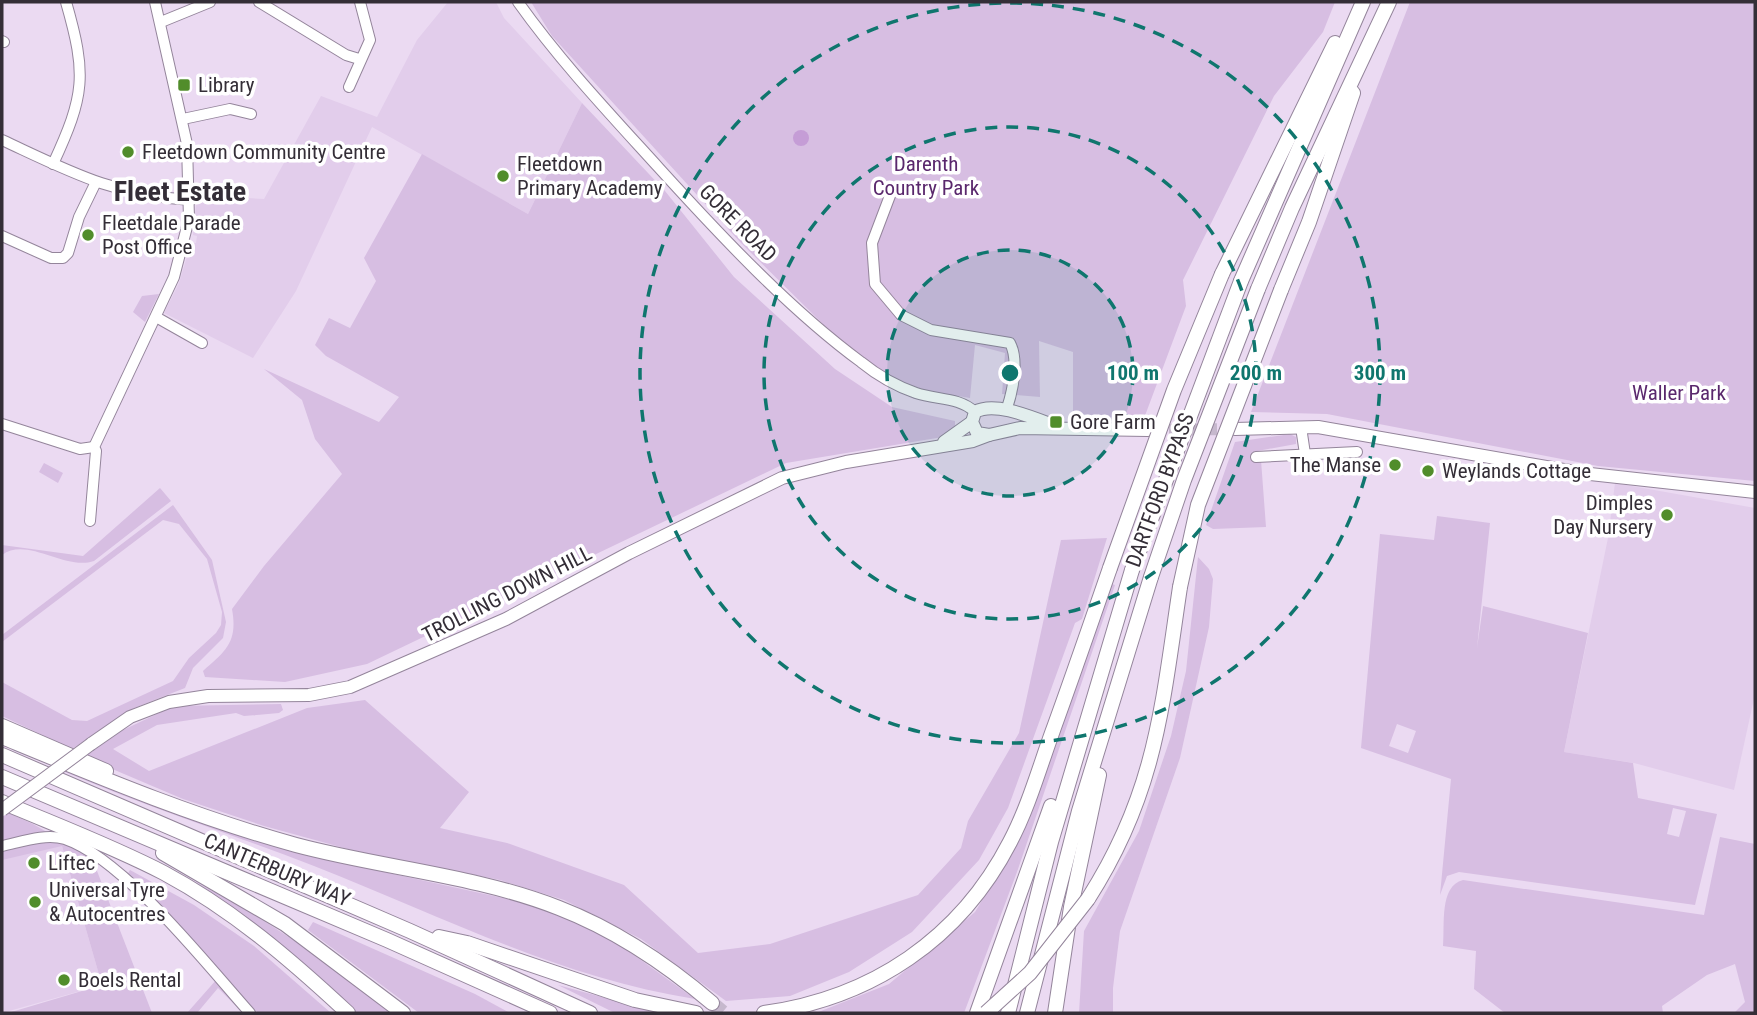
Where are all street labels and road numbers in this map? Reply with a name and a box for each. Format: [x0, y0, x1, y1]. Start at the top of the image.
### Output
street label: GORE ROAD [694, 179, 782, 267]
street label: DARTFORD BYPASS [1121, 410, 1199, 570]
street label: TROLLING DOWN HILL [418, 541, 596, 647]
street label: CANTERBURY WAY [200, 828, 354, 912]

